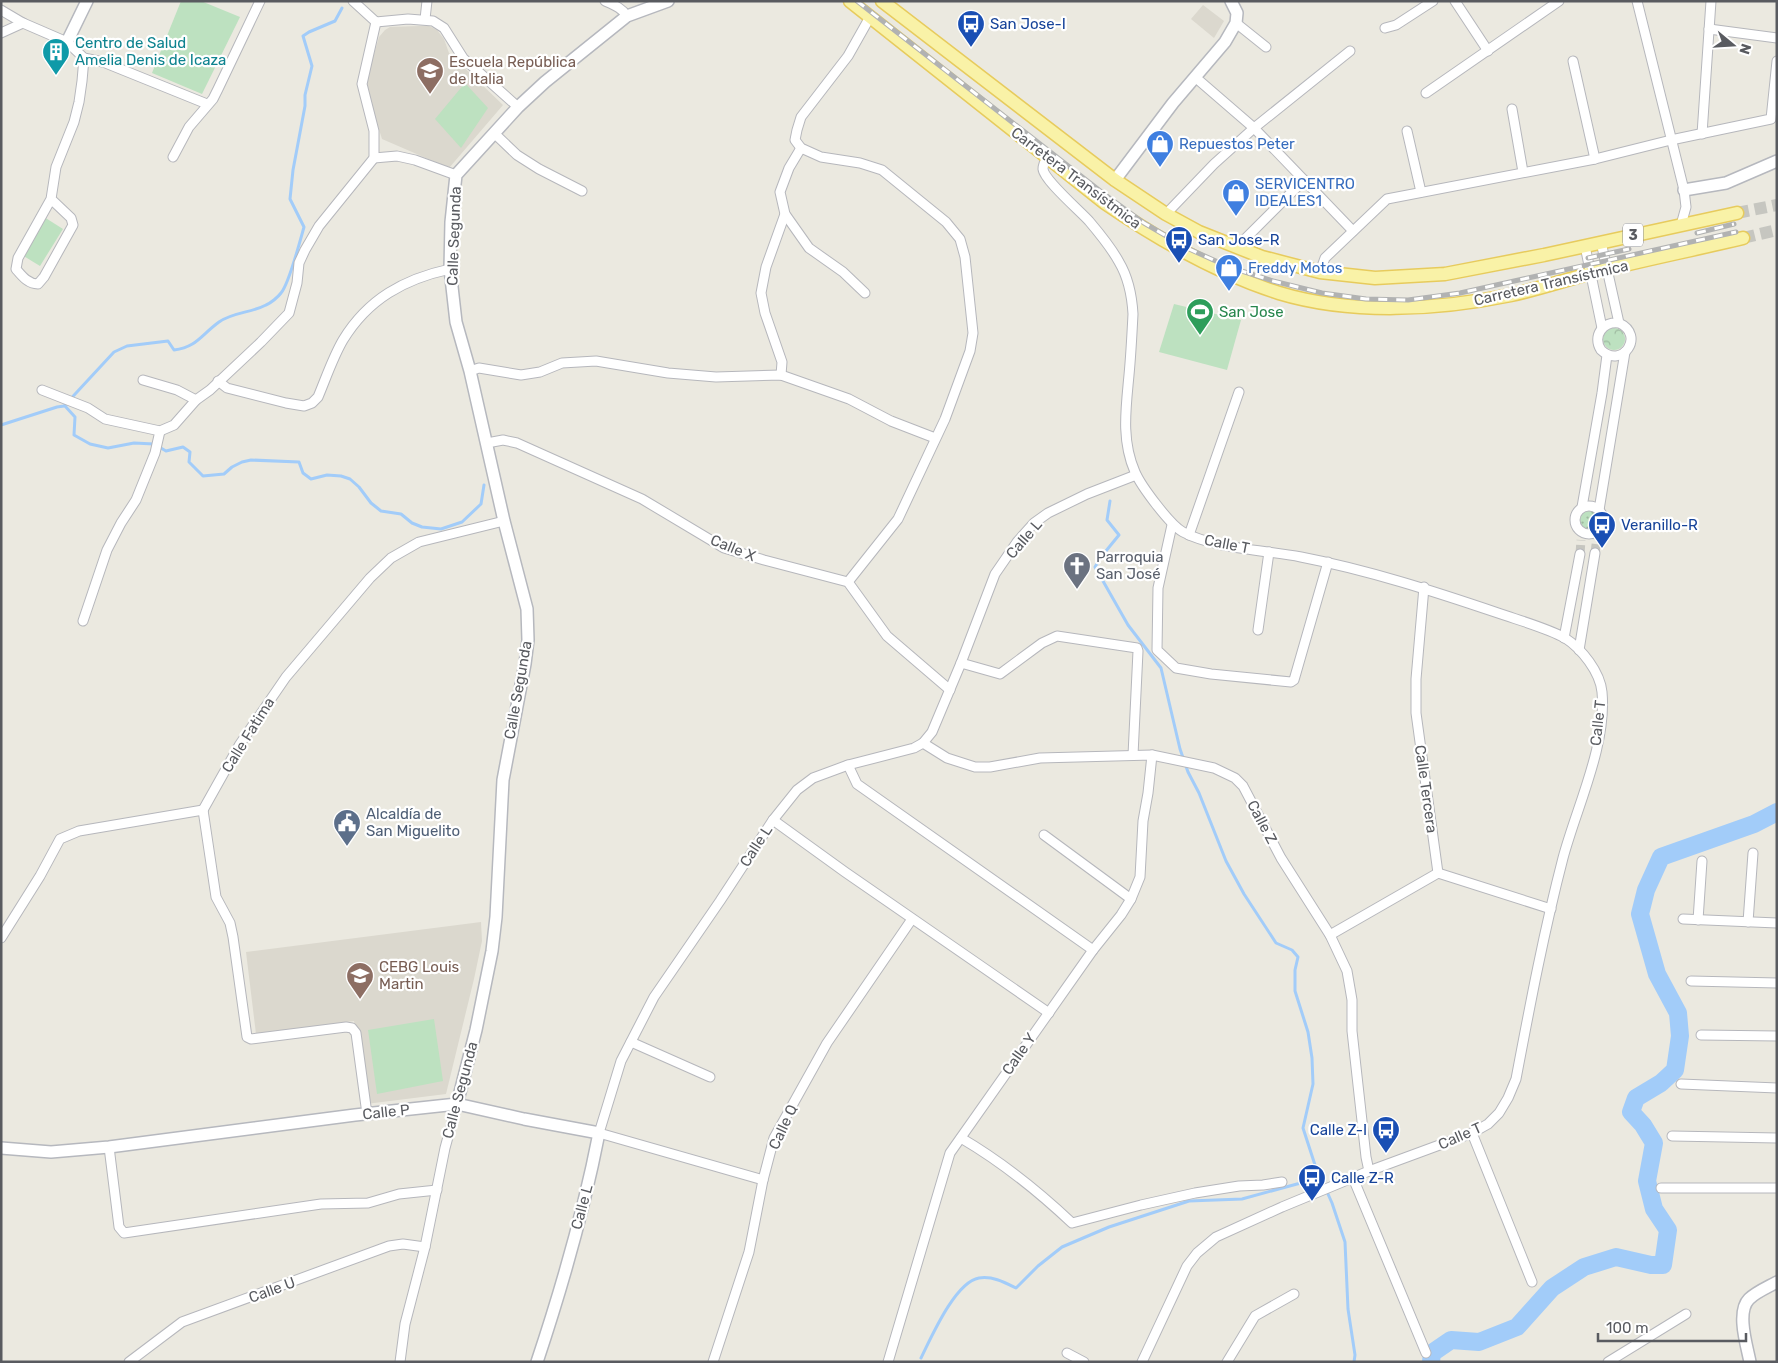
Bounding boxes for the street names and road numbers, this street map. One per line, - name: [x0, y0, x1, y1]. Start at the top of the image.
- street label: Carretera Transístmica: [1007, 123, 1145, 233]
- street label: Calle Segunda: [443, 186, 465, 286]
- road number: 3: [1623, 224, 1643, 246]
- street label: Carretera Transístmica: [1472, 256, 1630, 310]
- street label: Calle L: [1002, 515, 1046, 562]
- street label: Calle X: [708, 531, 759, 565]
- street label: Calle T: [1203, 531, 1252, 557]
- street label: Calle Segunda: [500, 639, 536, 741]
- street label: Calle Fatima: [218, 694, 278, 776]
- street label: Calle T: [1587, 699, 1609, 747]
- street label: Calle Tercera: [1411, 744, 1441, 834]
- street label: Calle Z: [1243, 797, 1281, 847]
- street label: Calle L: [736, 821, 776, 870]
- street label: Calle Y: [998, 1029, 1040, 1078]
- street label: Calle Segunda: [438, 1040, 482, 1140]
- street label: Calle P: [362, 1101, 411, 1123]
- street label: Calle Q: [765, 1102, 801, 1152]
- street label: Calle T: [1435, 1118, 1485, 1154]
- street label: Calle L: [567, 1182, 597, 1232]
- street label: Calle U: [246, 1273, 298, 1307]

